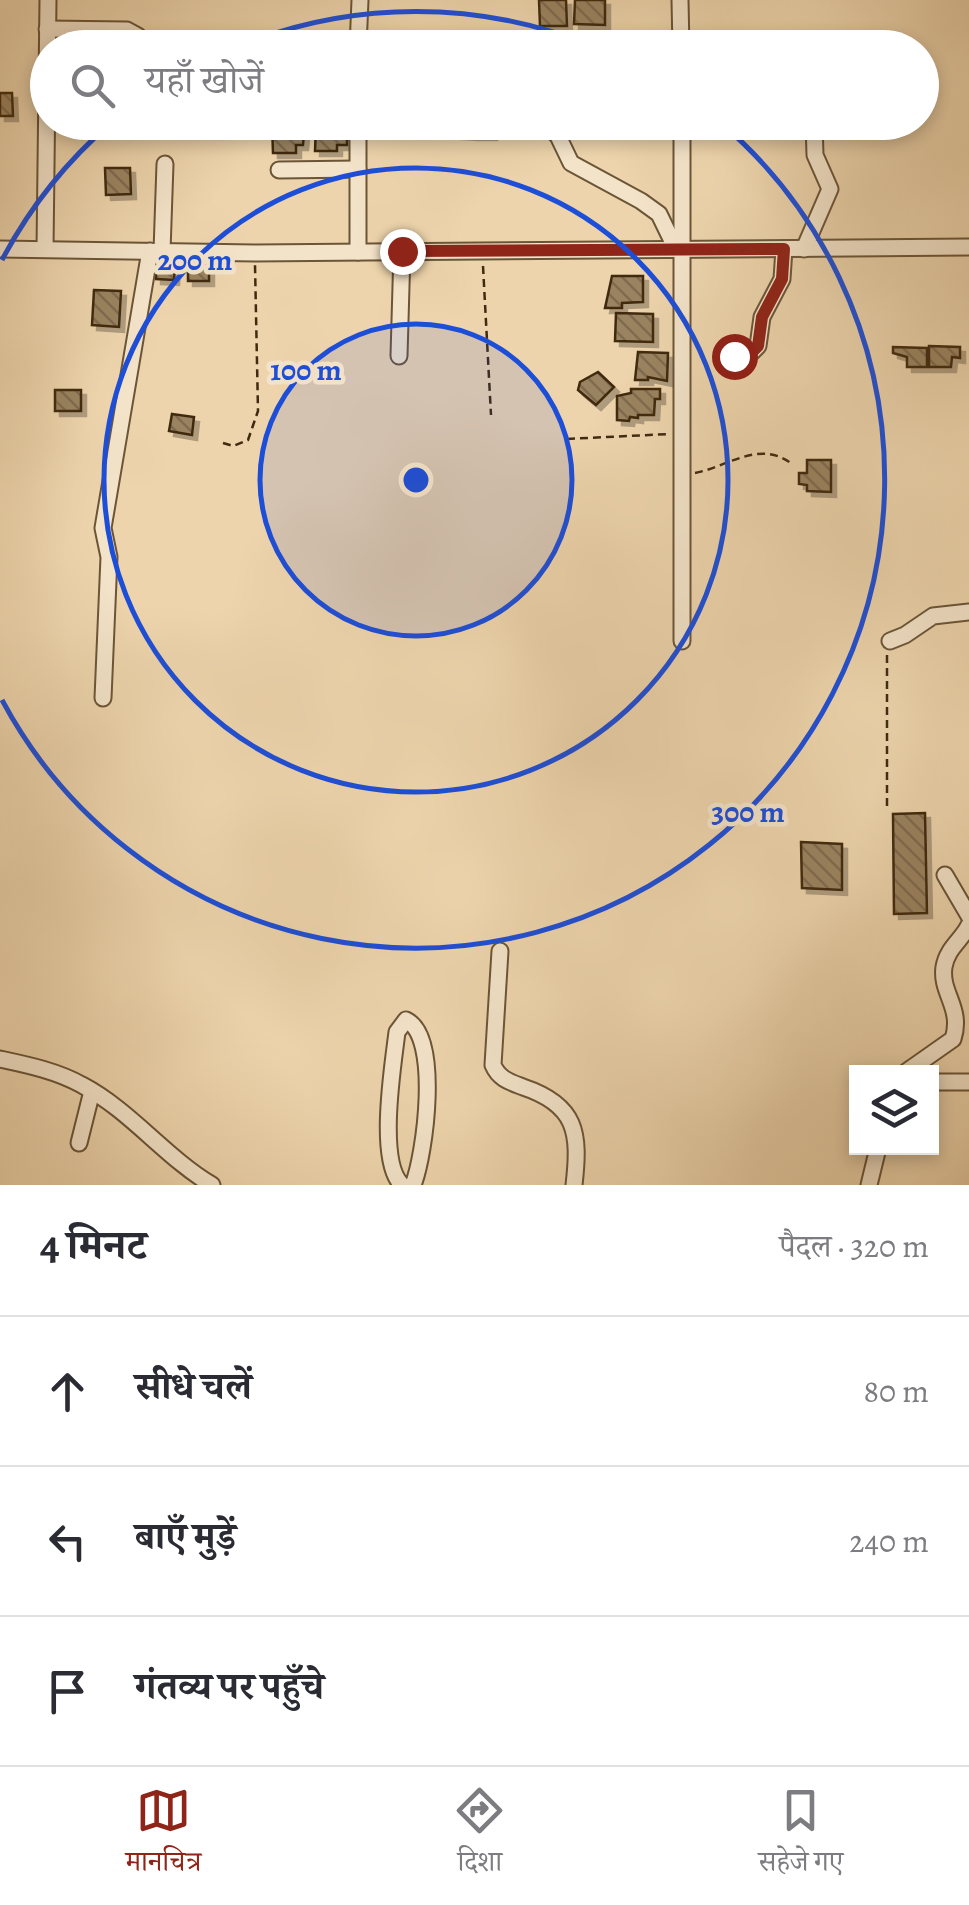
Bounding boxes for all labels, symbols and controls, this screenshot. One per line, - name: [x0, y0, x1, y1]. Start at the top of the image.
- search box: [30, 30, 939, 140]
- text: यहाँ खोजें: [145, 54, 264, 106]
- icon: search: [65, 58, 120, 113]
- route end: [380, 229, 426, 275]
- text: 200 m: [157, 240, 233, 280]
- route start: [712, 334, 758, 380]
- text: 100 m: [270, 350, 342, 390]
- centre of rings: [398, 462, 434, 498]
- text: 300 m: [711, 792, 785, 832]
- map controls: [849, 1065, 939, 1155]
- button: layers: [849, 1065, 939, 1155]
- text: 4 मिनट: [40, 1216, 147, 1273]
- text: पैदल · 320 m: [779, 1224, 929, 1268]
- text: सीधे चलें: [135, 1360, 252, 1412]
- icon: ahead: [40, 1364, 95, 1419]
- text: 80 m: [863, 1369, 929, 1413]
- text: बाएँ मुड़ें: [135, 1510, 236, 1562]
- icon: left: [40, 1514, 95, 1569]
- text: 240 m: [849, 1519, 929, 1563]
- text: गंतव्य पर पहुँचे: [135, 1660, 324, 1712]
- icon: arrive: [40, 1664, 95, 1719]
- tab: मानचित्र: [125, 1783, 201, 1889]
- tab: दिशा: [452, 1783, 507, 1889]
- tab: सहेजे गए: [758, 1783, 843, 1889]

